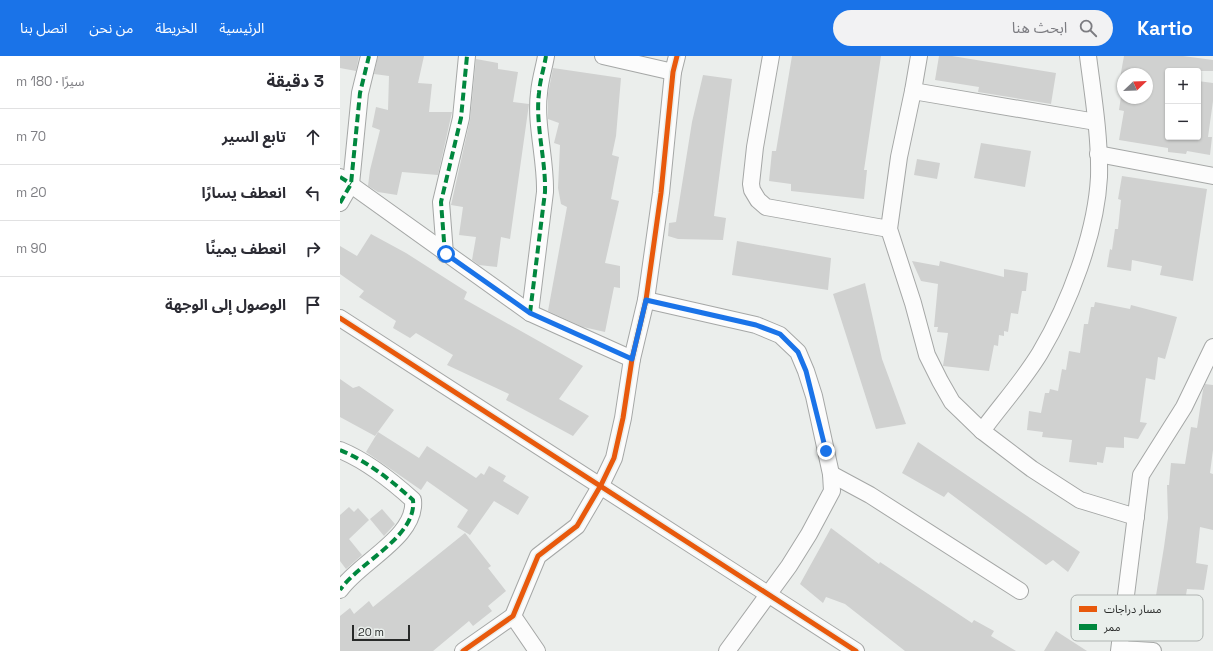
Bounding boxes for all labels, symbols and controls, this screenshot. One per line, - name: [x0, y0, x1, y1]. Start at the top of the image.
- search box: [833, 10, 1113, 46]
- text: Kartio: [1137, 16, 1193, 41]
- icon: search: [1077, 17, 1099, 39]
- text: ابحث هنا: [1012, 18, 1067, 37]
- text: اتصل بنا: [20, 19, 67, 37]
- text: من نحن: [89, 19, 133, 37]
- text: الخريطة: [155, 19, 197, 37]
- text: الرئيسية: [219, 19, 264, 37]
- north arrow: [1117, 68, 1153, 104]
- map controls: [1165, 68, 1201, 140]
- button: +: [1165, 68, 1201, 104]
- text: 3 دقيقة: [267, 70, 324, 92]
- text: سيرًا · 180 m: [16, 73, 84, 90]
- button: −: [1165, 104, 1201, 140]
- icon: ahead: [302, 126, 324, 148]
- text: تابع السير: [222, 127, 286, 146]
- text: 70 m: [16, 128, 46, 145]
- icon: left: [302, 182, 324, 204]
- text: انعطف يسارًا: [202, 183, 286, 202]
- text: 20 m: [16, 184, 47, 201]
- icon: right: [302, 238, 324, 260]
- text: انعطف يمينًا: [205, 239, 286, 258]
- text: 90 m: [16, 240, 47, 257]
- route start: [437, 245, 455, 263]
- icon: arrive: [302, 294, 324, 316]
- text: الوصول إلى الوجهة: [165, 295, 286, 314]
- route end: [817, 442, 835, 460]
- legend: [1071, 595, 1203, 641]
- text: مسار دراجات: [1104, 602, 1162, 616]
- text: ممر: [1103, 620, 1121, 634]
- scale bar: [352, 623, 410, 642]
- text: 20 m: [358, 625, 384, 639]

